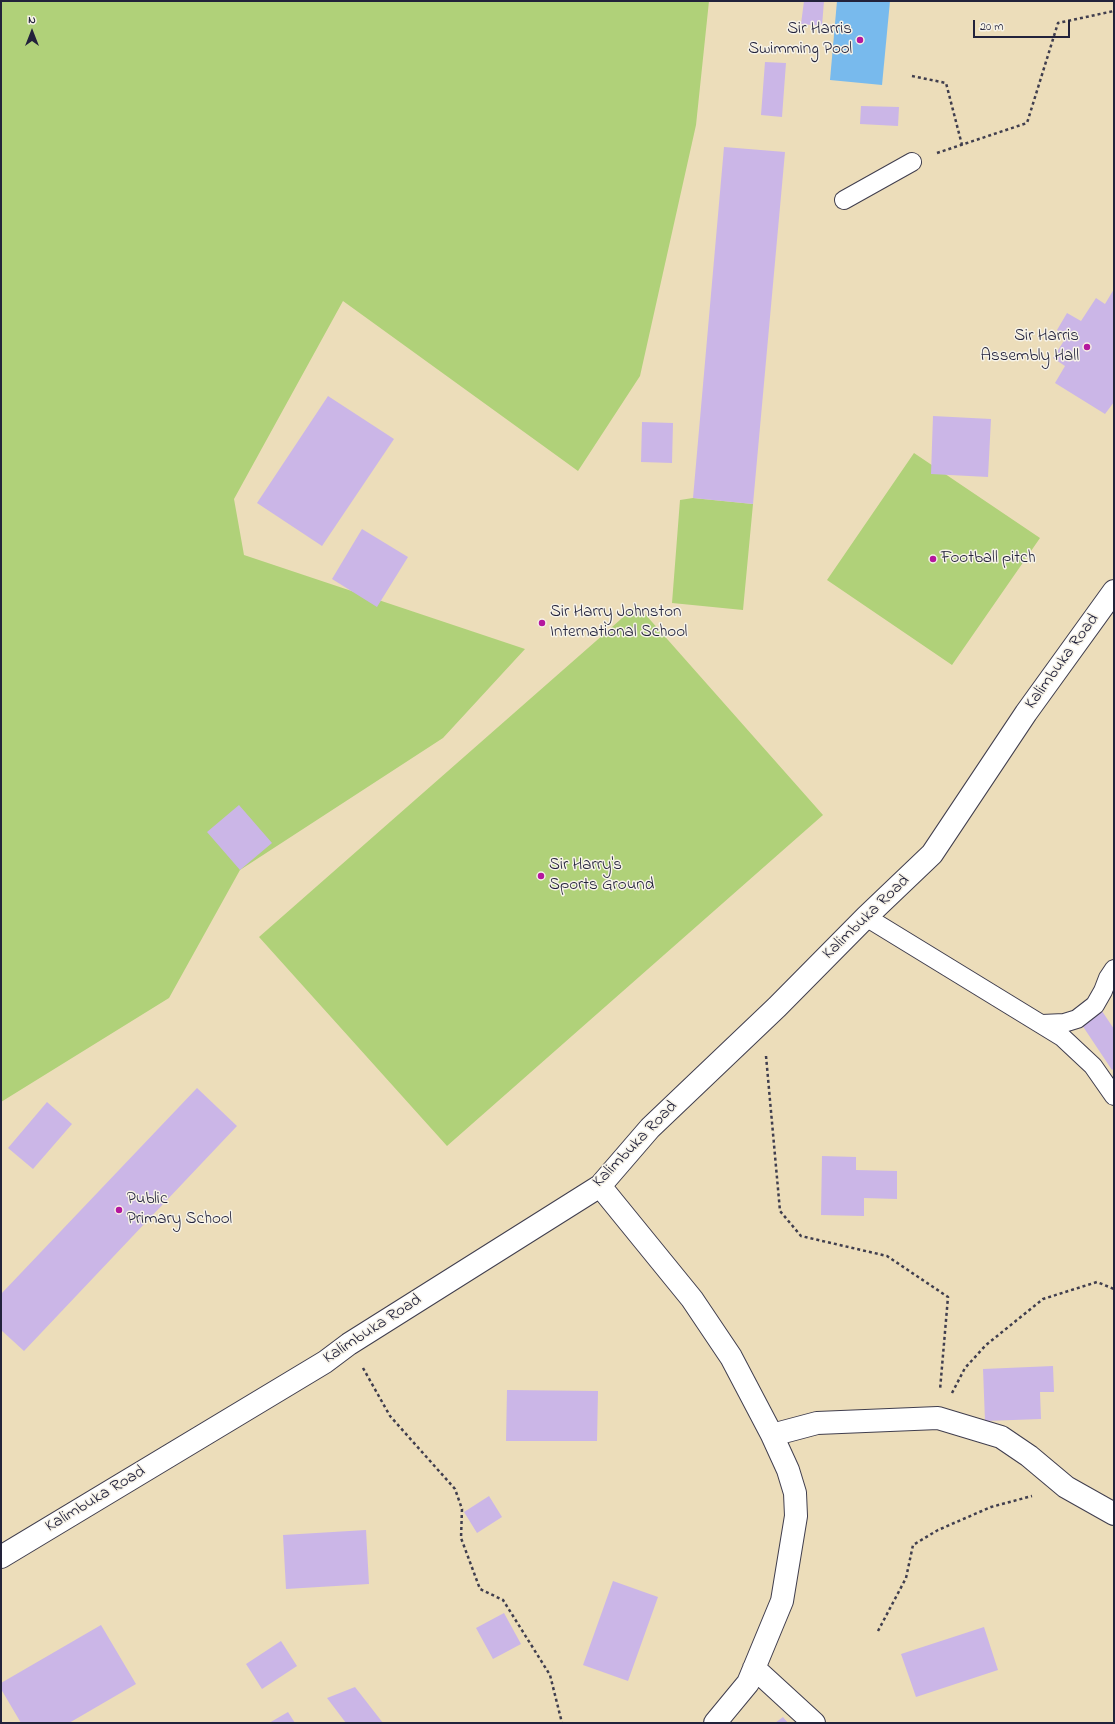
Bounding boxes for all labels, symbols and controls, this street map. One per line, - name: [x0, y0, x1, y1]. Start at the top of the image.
- north arrow: [12, 12, 52, 52]
- text: N: [28, 12, 36, 28]
- scale bar: [975, 12, 1072, 38]
- text: 20 m: [980, 18, 1003, 36]
- place label: Sir Harris Swimming Pool: [748, 20, 852, 60]
- marker: Sir Harris Swimming Pool: [855, 35, 865, 45]
- place label: Sir Harris Assembly Hall: [981, 327, 1079, 367]
- marker: Sir Harris Assembly Hall: [1082, 342, 1092, 352]
- place label: Football pitch: [941, 549, 1036, 569]
- marker: Football pitch: [928, 554, 938, 564]
- place label: Sir Harry Johnston International School: [550, 603, 687, 643]
- street label: Kalimbuka Road: [1022, 610, 1104, 714]
- marker: Sir Harry Johnston International School: [537, 618, 547, 628]
- place label: Sir Harry's Sports Ground: [549, 856, 654, 896]
- marker: Sir Harry's Sports Ground: [536, 871, 546, 881]
- street label: Kalimbuka Road: [819, 871, 915, 965]
- street label: Kalimbuka Road: [589, 1097, 683, 1193]
- place label: Public Primary School: [127, 1190, 232, 1230]
- marker: Public Primary School: [114, 1205, 124, 1215]
- street label: Kalimbuka Road: [320, 1291, 426, 1369]
- street label: Kalimbuka Road: [42, 1462, 150, 1538]

